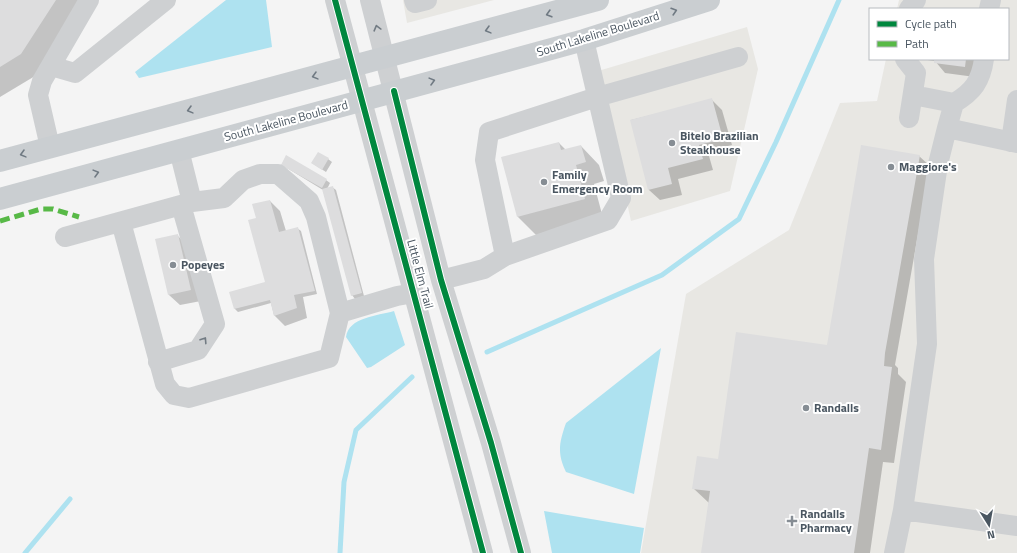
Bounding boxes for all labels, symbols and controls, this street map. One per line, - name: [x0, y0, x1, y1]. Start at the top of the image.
- street label: South Lakeline Boulevard: [534, 6, 662, 61]
- one-way arrow: [670, 7, 677, 15]
- legend: [869, 8, 1009, 60]
- one-way arrow: [545, 9, 552, 18]
- text: Cycle path: [905, 14, 957, 33]
- one-way arrow: [374, 25, 382, 32]
- one-way arrow: [485, 25, 492, 34]
- text: Path: [905, 34, 929, 53]
- one-way arrow: [312, 71, 319, 80]
- one-way arrow: [428, 77, 435, 86]
- street label: South Lakeline Boulevard: [222, 95, 350, 146]
- one-way arrow: [186, 105, 193, 114]
- place label: Bitelo Brazilian Steakhouse: [680, 126, 759, 159]
- marker: Bitelo Brazilian Steakhouse: [667, 138, 677, 148]
- one-way arrow: [20, 150, 27, 158]
- place label: Maggiore's: [899, 157, 957, 176]
- marker: Maggiore's: [886, 162, 896, 172]
- place label: Family Emergency Room: [552, 165, 643, 198]
- one-way arrow: [92, 169, 99, 178]
- marker: Family Emergency Room: [539, 177, 549, 187]
- street label: Little Elm Trail: [402, 237, 439, 311]
- place label: Popeyes: [181, 255, 225, 274]
- marker: Popeyes: [168, 260, 178, 270]
- one-way arrow: [200, 337, 207, 344]
- place label: Randalls: [814, 398, 859, 417]
- marker: Randalls: [801, 403, 811, 413]
- place label: Randalls Pharmacy: [800, 504, 852, 537]
- north arrow: [969, 505, 1009, 545]
- marker: Randalls Pharmacy: [787, 516, 797, 526]
- text: N: [986, 526, 996, 543]

